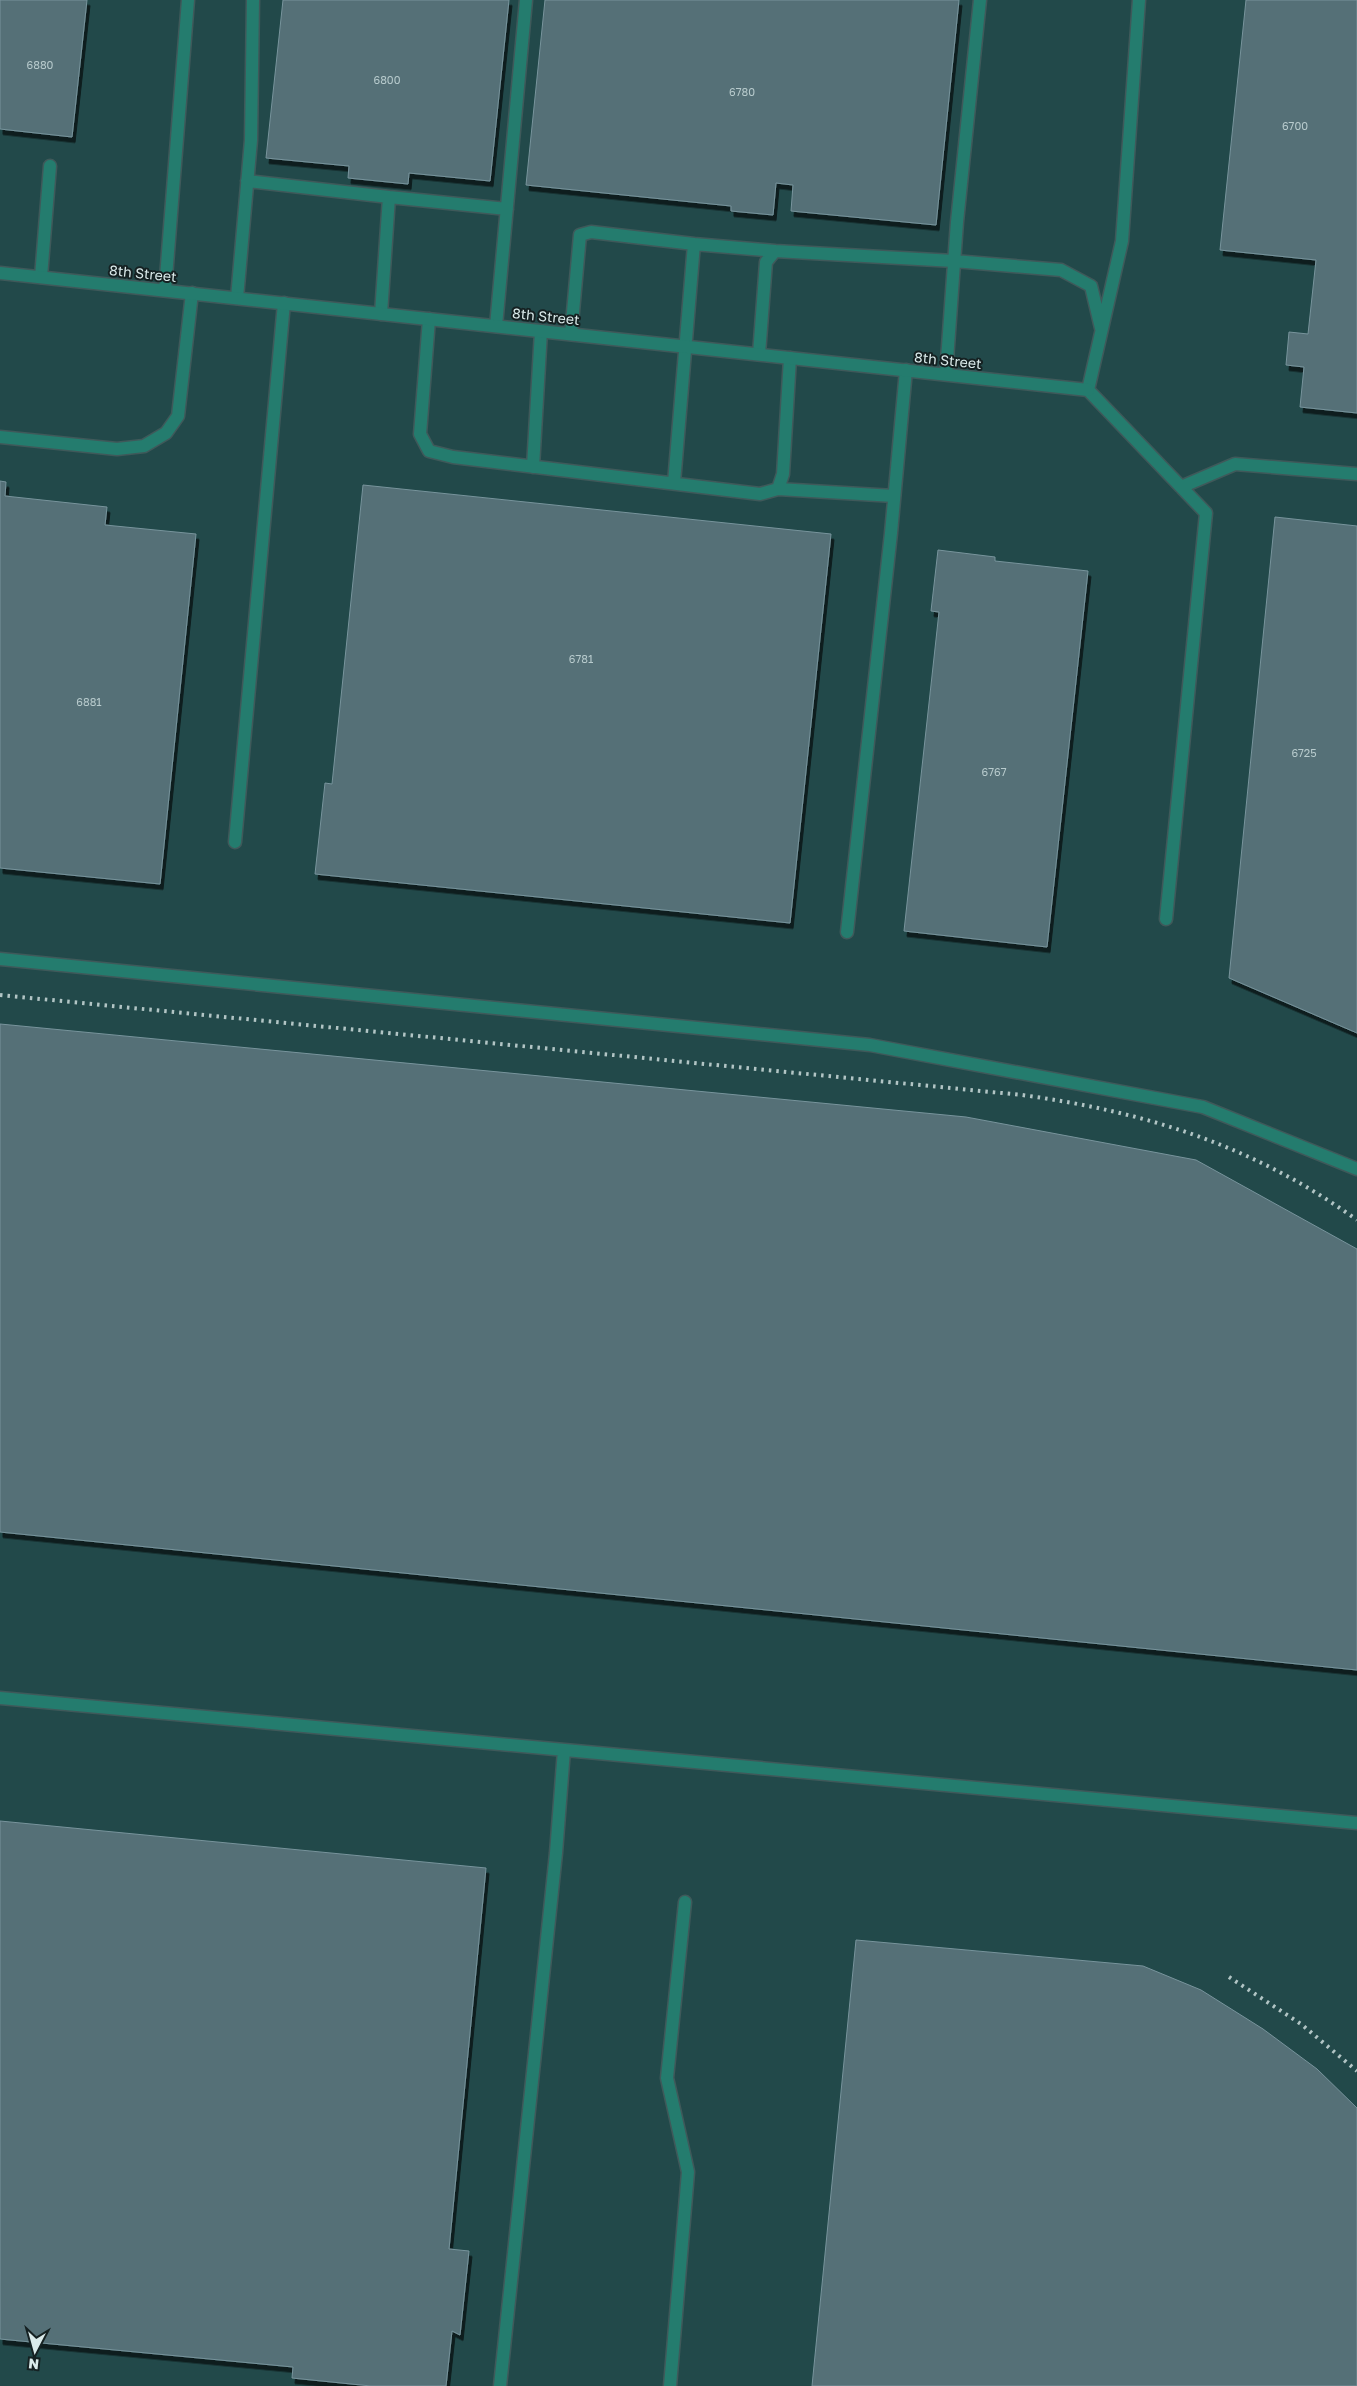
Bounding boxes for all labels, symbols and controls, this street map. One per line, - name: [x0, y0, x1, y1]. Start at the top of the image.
- house number: 6880: [27, 58, 54, 71]
- house number: 6800: [373, 73, 401, 86]
- house number: 6780: [729, 85, 755, 98]
- house number: 6700: [1282, 119, 1308, 132]
- street label: 8th Street: [108, 261, 178, 285]
- street label: 8th Street: [511, 304, 581, 328]
- street label: 8th Street: [913, 348, 983, 372]
- house number: 6781: [569, 652, 593, 665]
- house number: 6881: [76, 695, 102, 708]
- house number: 6725: [1291, 746, 1317, 759]
- house number: 6767: [982, 765, 1007, 778]
- north arrow: [10, 2326, 60, 2376]
- text: N: [27, 2355, 40, 2373]

